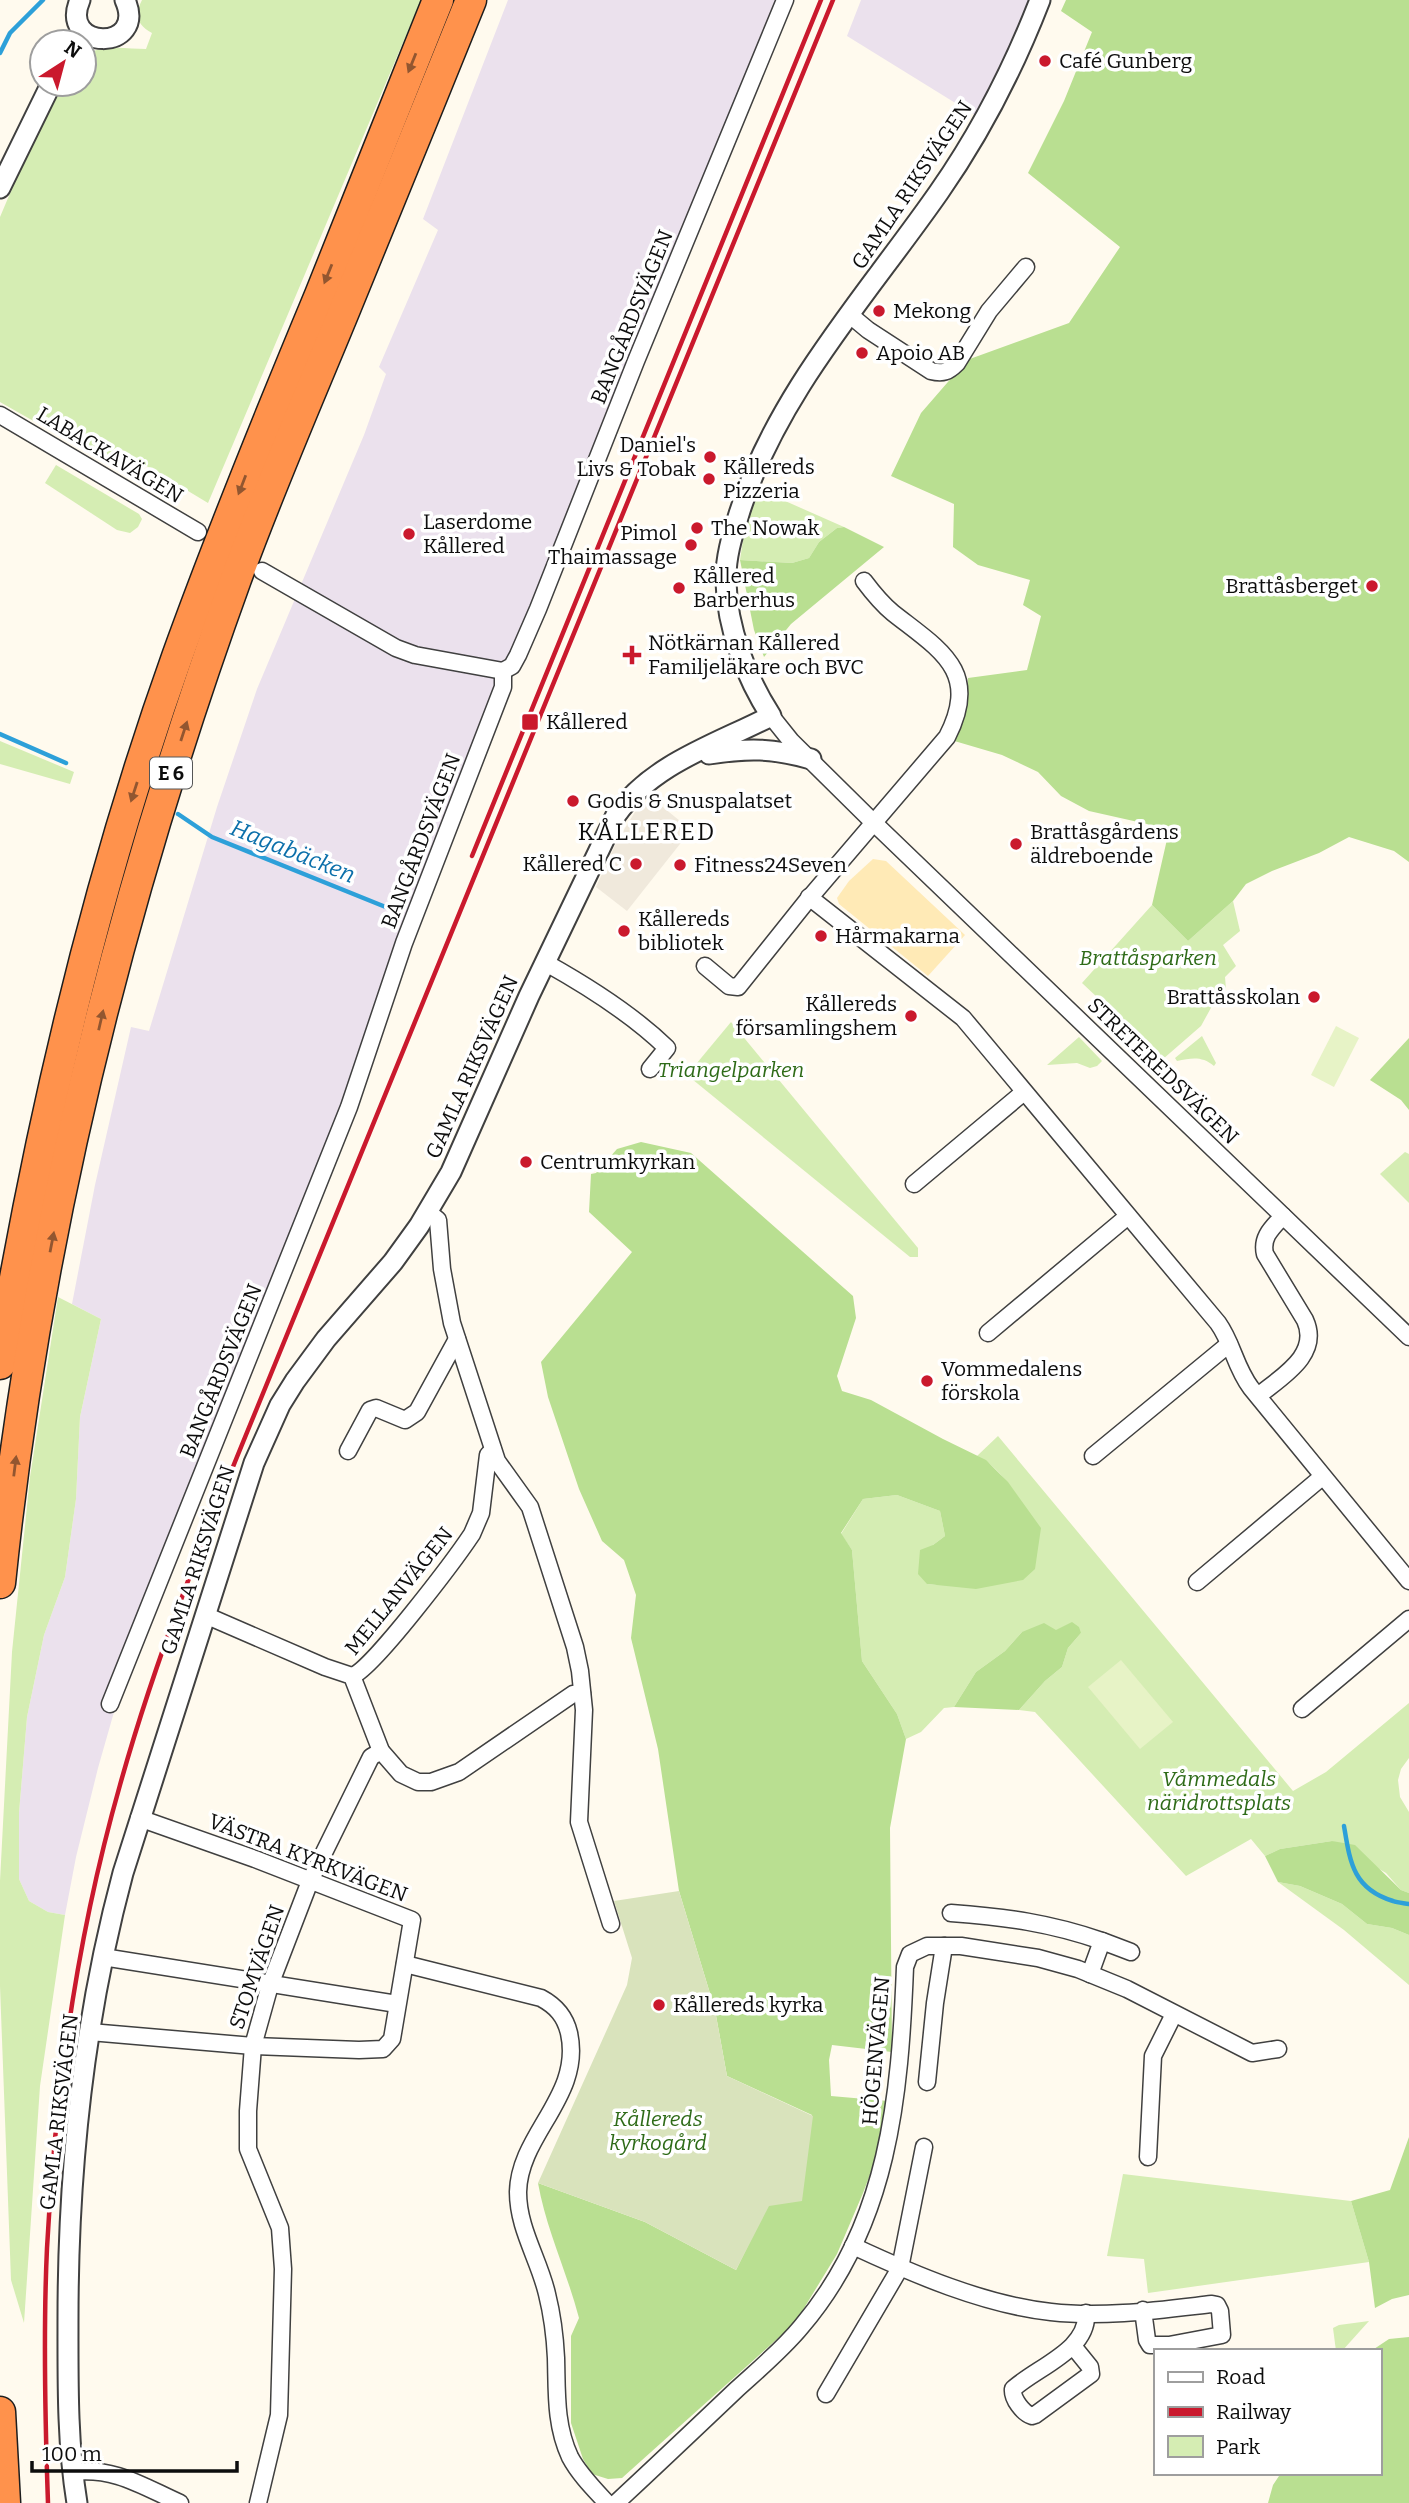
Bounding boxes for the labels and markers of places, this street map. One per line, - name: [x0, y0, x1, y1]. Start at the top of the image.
- place label: Café Gunberg: [1059, 48, 1192, 74]
- marker: Café Gunberg: [1037, 53, 1053, 69]
- place label: Mekong: [893, 298, 971, 324]
- marker: Mekong: [871, 303, 887, 319]
- place label: Apoio AB: [876, 340, 965, 366]
- marker: Apoio AB: [854, 345, 870, 361]
- place label: Daniel's Livs & Tobak: [576, 432, 696, 482]
- marker: Daniel's Livs & Tobak: [702, 449, 718, 465]
- place label: Kållereds Pizzeria: [723, 454, 815, 504]
- marker: Kållereds Pizzeria: [701, 471, 717, 487]
- place label: Laserdome Kållered: [423, 509, 532, 559]
- place label: The Nowak: [711, 515, 820, 541]
- place label: Pimol Thaimassage: [548, 520, 677, 570]
- marker: The Nowak: [689, 520, 705, 536]
- marker: Laserdome Kållered: [401, 526, 417, 542]
- marker: Pimol Thaimassage: [683, 537, 699, 553]
- place label: Kållered Barberhus: [693, 563, 795, 613]
- place label: Brattåsberget: [1225, 573, 1358, 599]
- marker: Brattåsberget: [1364, 578, 1380, 594]
- marker: Kållered Barberhus: [671, 580, 687, 596]
- place label: Nötkärnan Kållered Familjeläkare och BVC: [648, 630, 864, 680]
- marker: Nötkärnan Kållered Familjeläkare och BVC: [622, 645, 642, 665]
- place label: Kållered: [546, 709, 628, 735]
- marker: Kållered: [520, 712, 540, 732]
- place label: Godis & Snuspalatset: [587, 788, 793, 814]
- marker: Godis & Snuspalatset: [565, 793, 581, 809]
- place label: Brattåsgårdens äldreboende: [1030, 819, 1179, 869]
- marker: Brattåsgårdens äldreboende: [1008, 836, 1024, 852]
- place label: Kållered C: [522, 851, 622, 877]
- place label: Fitness24Seven: [694, 852, 847, 878]
- marker: Kållered C: [628, 856, 644, 872]
- marker: Fitness24Seven: [672, 857, 688, 873]
- place label: Kållereds bibliotek: [638, 906, 730, 956]
- marker: Kållereds bibliotek: [616, 923, 632, 939]
- place label: Hårmakarna: [835, 923, 960, 949]
- marker: Hårmakarna: [813, 928, 829, 944]
- place label: Brattåsskolan: [1166, 984, 1300, 1010]
- marker: Brattåsskolan: [1306, 989, 1322, 1005]
- place label: Kållereds församlingshem: [736, 991, 897, 1041]
- marker: Kållereds församlingshem: [903, 1008, 919, 1024]
- place label: Centrumkyrkan: [540, 1149, 695, 1175]
- marker: Centrumkyrkan: [518, 1154, 534, 1170]
- place label: Vommedalens förskola: [941, 1356, 1082, 1406]
- marker: Vommedalens förskola: [919, 1373, 935, 1389]
- place label: Kållereds kyrka: [673, 1992, 824, 2018]
- marker: Kållereds kyrka: [651, 1997, 667, 2013]

